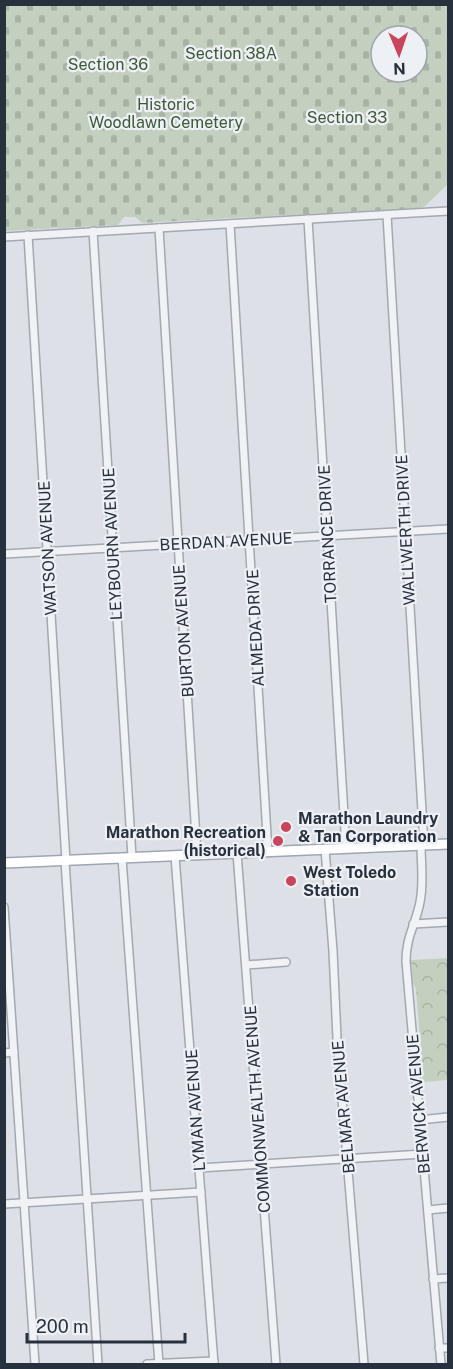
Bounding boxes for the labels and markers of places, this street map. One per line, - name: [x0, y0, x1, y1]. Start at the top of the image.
- place label: Marathon Laundry & Tan Corporation: [298, 809, 438, 846]
- marker: Marathon Laundry & Tan Corporation: [279, 820, 293, 834]
- place label: Marathon Recreation (historical): [106, 823, 266, 860]
- marker: Marathon Recreation (historical): [271, 834, 285, 848]
- place label: West Toledo Station: [303, 863, 396, 900]
- marker: West Toledo Station: [284, 874, 298, 888]

